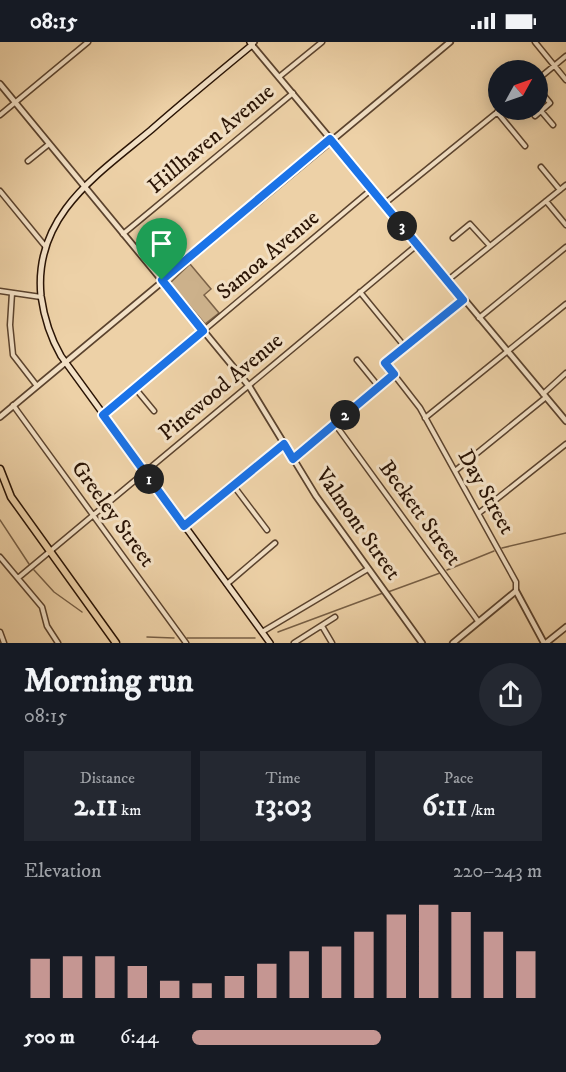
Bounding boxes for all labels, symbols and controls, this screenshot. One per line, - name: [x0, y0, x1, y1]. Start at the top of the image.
- text: 08:15: [30, 8, 77, 35]
- north arrow: [488, 60, 548, 120]
- map controls: [488, 60, 548, 120]
- street label: Hillhaven Avenue: [142, 78, 280, 200]
- street label: Samoa Avenue: [211, 204, 325, 306]
- pin: 3: [387, 211, 417, 241]
- text: 3: [399, 216, 405, 236]
- pin: [136, 218, 187, 280]
- icon: arrive: [145, 227, 178, 260]
- street label: Pinewood Avenue: [154, 327, 288, 447]
- pin: 2: [330, 400, 360, 430]
- text: 2: [341, 405, 349, 425]
- street label: Day Street: [452, 445, 520, 539]
- street label: Beckett Street: [373, 455, 467, 571]
- street label: Greeley Street: [65, 456, 161, 572]
- street label: Valmont Street: [309, 462, 407, 585]
- pin: 1: [134, 464, 164, 494]
- text: 1: [146, 469, 152, 489]
- text: Morning run: [24, 661, 193, 702]
- button: share: [479, 663, 542, 726]
- text: 08:15: [24, 704, 67, 729]
- text: Distance: [80, 768, 135, 788]
- text: Time: [266, 768, 300, 788]
- text: Pace: [444, 768, 473, 788]
- text: 2.11: [73, 788, 118, 825]
- text: 13:03: [254, 788, 312, 825]
- text: 6:11: [422, 788, 468, 825]
- text: km: [118, 800, 141, 820]
- text: /km: [468, 800, 495, 820]
- text: Elevation: [24, 859, 101, 884]
- text: 220–243 m: [453, 859, 542, 884]
- text: 500 m: [24, 1025, 75, 1050]
- text: 6:44: [120, 1025, 159, 1050]

